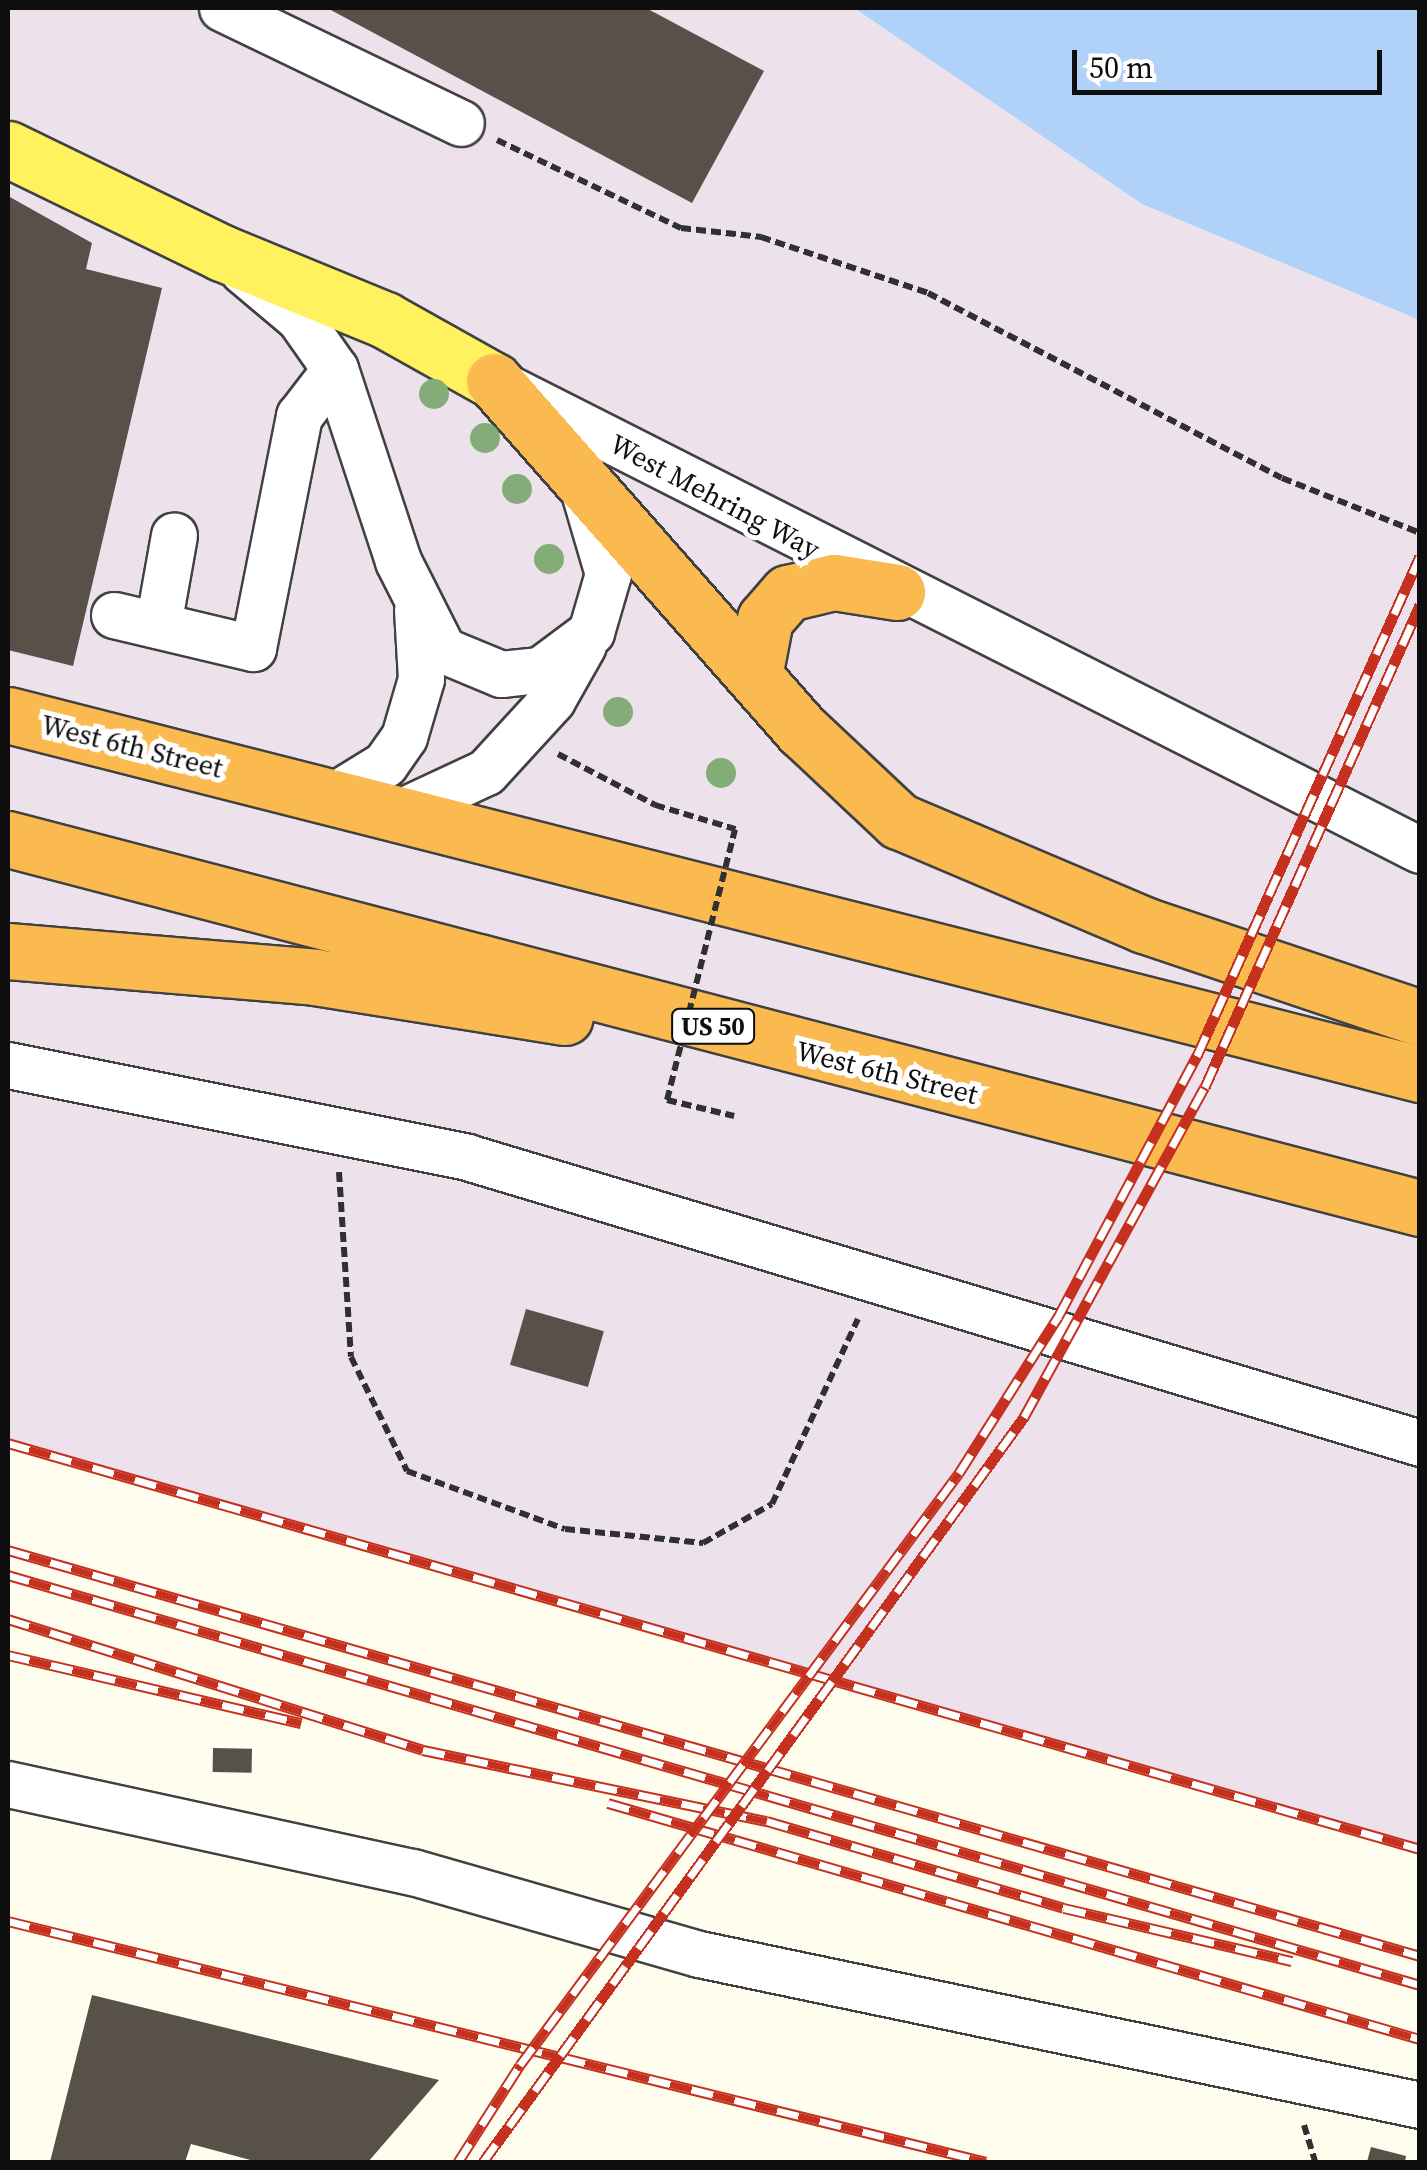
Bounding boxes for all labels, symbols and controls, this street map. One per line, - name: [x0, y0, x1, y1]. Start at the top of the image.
- scale bar: [1077, 30, 1387, 92]
- text: 50 m: [1089, 47, 1153, 88]
- street label: West Mehring Way: [604, 426, 826, 566]
- street label: West 6th Street: [38, 707, 226, 785]
- road number: US 50: [670, 1006, 756, 1046]
- street label: West 6th Street: [793, 1033, 981, 1111]

